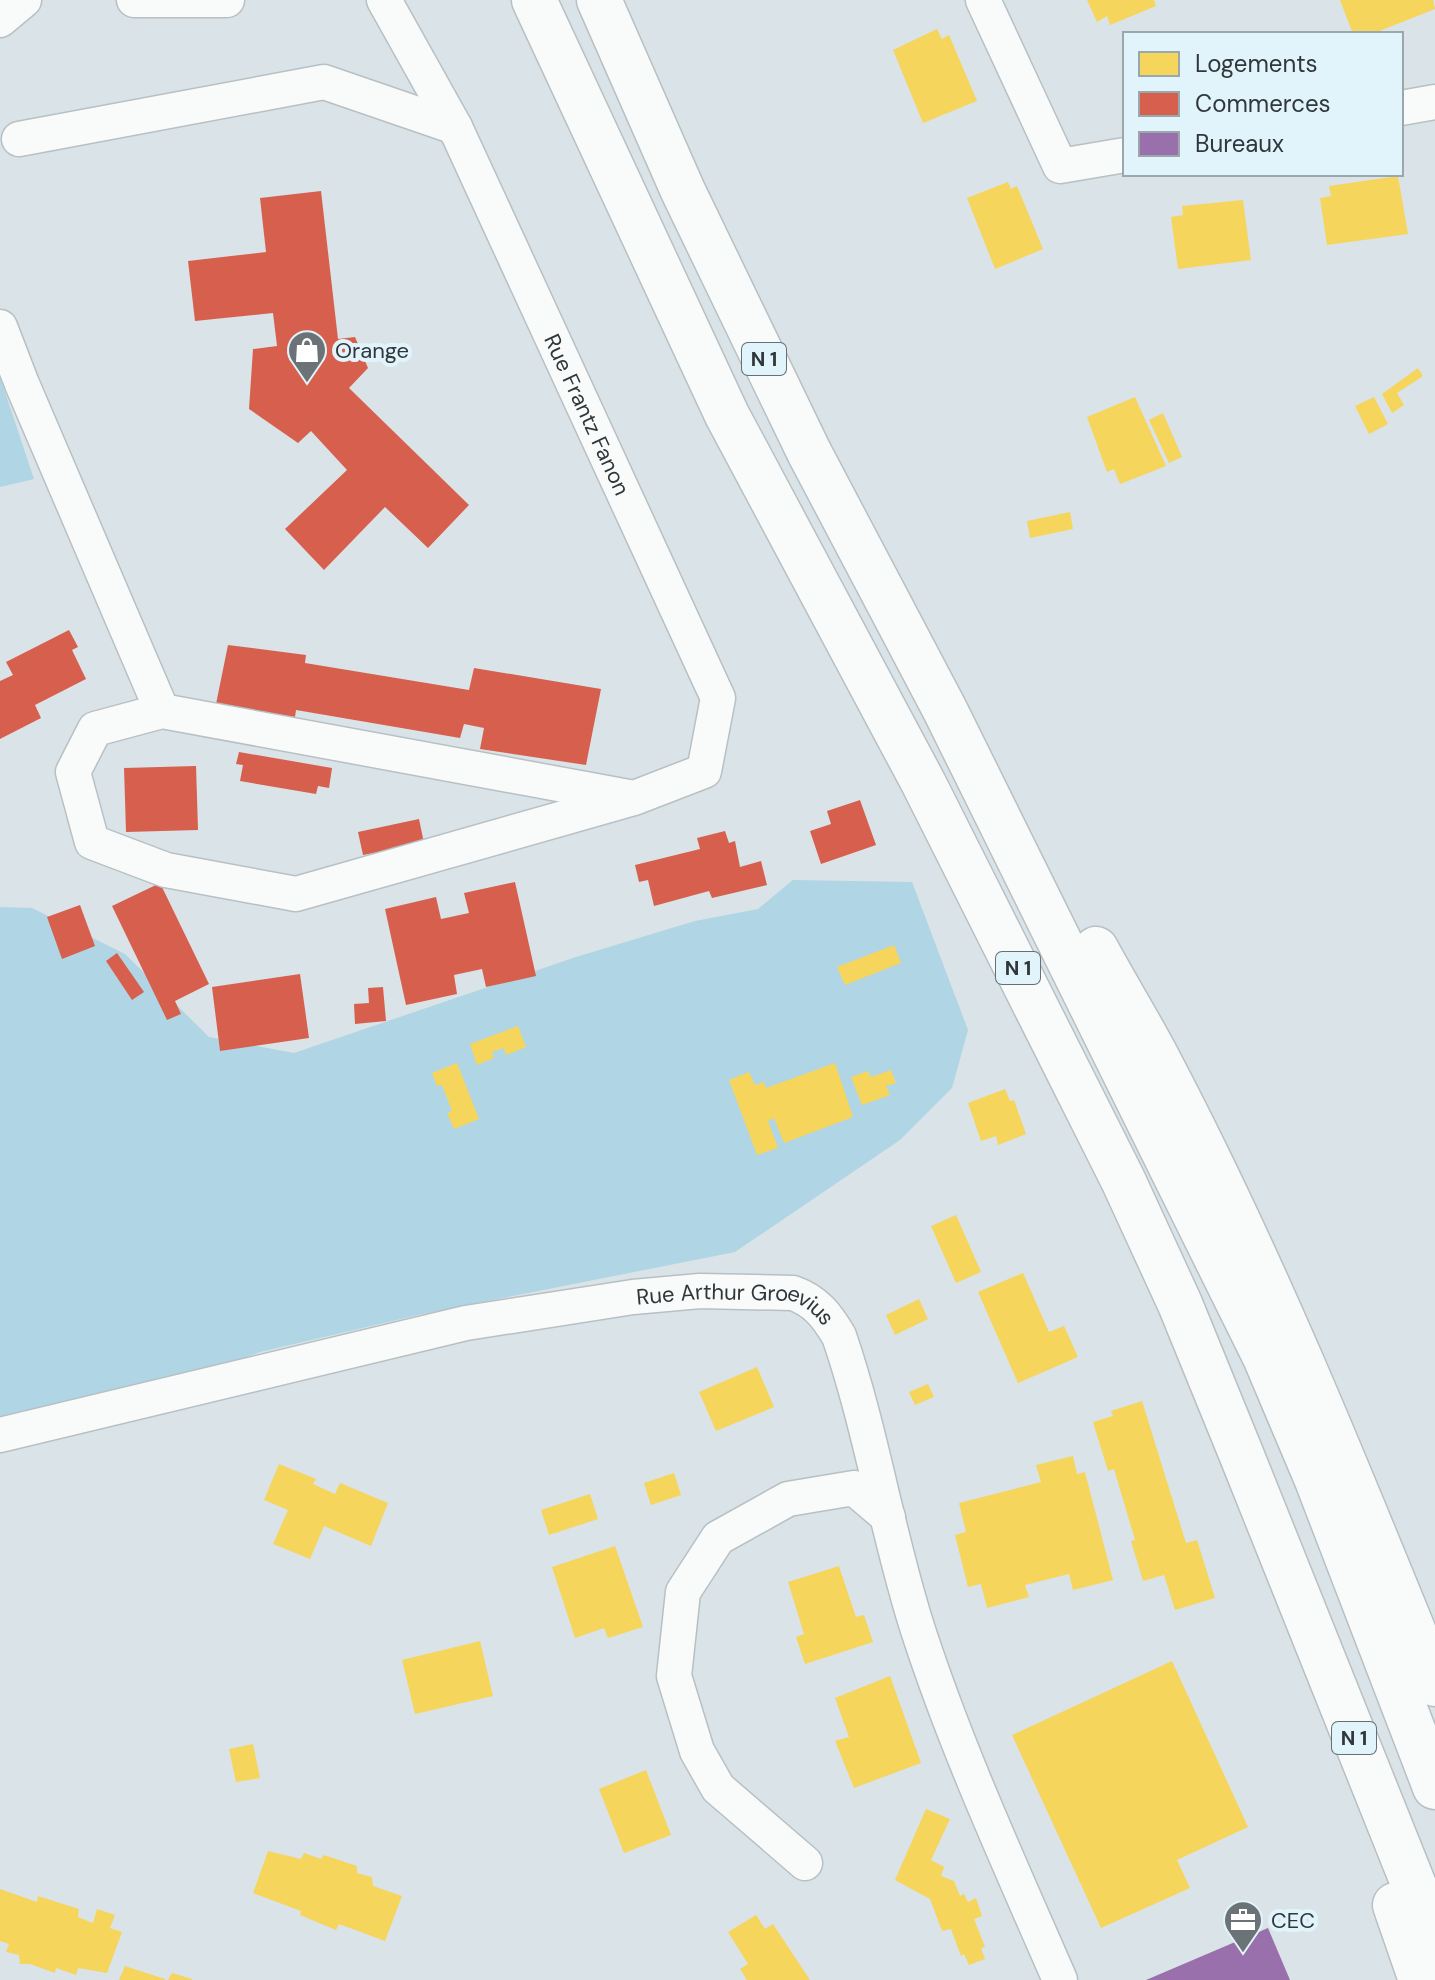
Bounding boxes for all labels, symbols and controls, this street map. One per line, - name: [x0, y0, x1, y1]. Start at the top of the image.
- legend: [1123, 32, 1403, 176]
- text: Logements: [1195, 48, 1318, 79]
- text: Commerces: [1195, 88, 1331, 119]
- text: Bureaux: [1195, 128, 1284, 159]
- shop icon: Orange: [286, 329, 328, 384]
- street label: Rue Frantz Fanon: [538, 329, 637, 500]
- place label: Orange: [335, 336, 409, 365]
- road number: N 1: [742, 343, 786, 375]
- road number: N 1: [996, 952, 1040, 984]
- street label: Rue Arthur Groevius: [635, 1276, 841, 1331]
- road number: N 1: [1332, 1722, 1376, 1754]
- office icon: CEC: [1222, 1899, 1264, 1954]
- place label: CEC: [1271, 1906, 1315, 1935]

